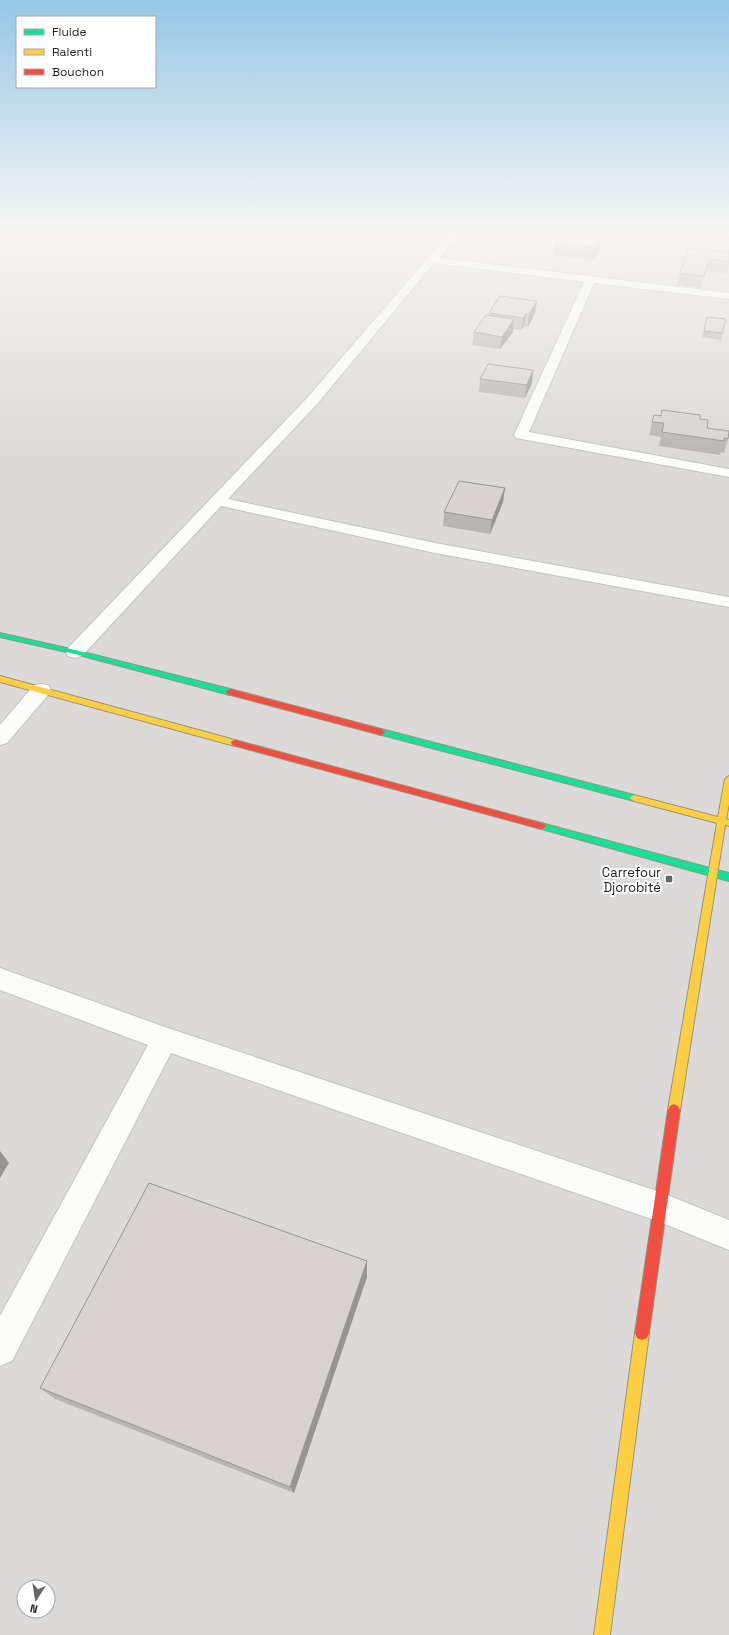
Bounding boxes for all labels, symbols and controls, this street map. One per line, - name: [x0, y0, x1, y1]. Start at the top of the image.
- legend: [16, 16, 156, 88]
- text: Fluide: [52, 24, 87, 40]
- text: Ralenti: [52, 44, 92, 60]
- text: Bouchon: [52, 64, 104, 80]
- place label: Carrefour Djorobité: [602, 864, 661, 896]
- marker: Carrefour Djorobité: [664, 874, 674, 884]
- north arrow: [16, 1579, 56, 1619]
- text: N: [29, 1601, 39, 1616]

